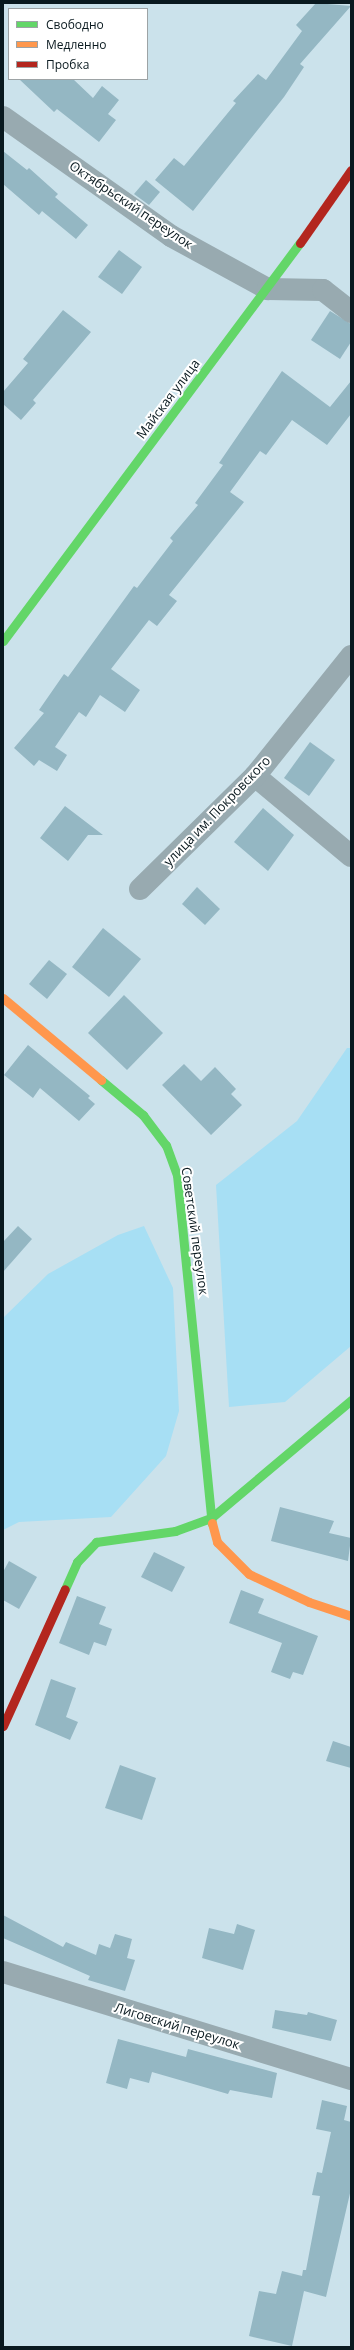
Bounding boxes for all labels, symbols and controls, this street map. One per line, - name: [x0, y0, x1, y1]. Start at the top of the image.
- legend: [8, 8, 148, 80]
- text: Свободно: [46, 16, 104, 33]
- text: Медленно: [46, 36, 106, 53]
- text: Пробка: [46, 56, 89, 73]
- street label: Октябрьский переулок: [66, 158, 196, 252]
- street label: Майская улица: [133, 356, 203, 442]
- street label: улица им. Покровского: [160, 753, 274, 869]
- street label: Советский переулок: [178, 1166, 212, 1296]
- street label: Лиговский переулок: [112, 2000, 242, 2052]

